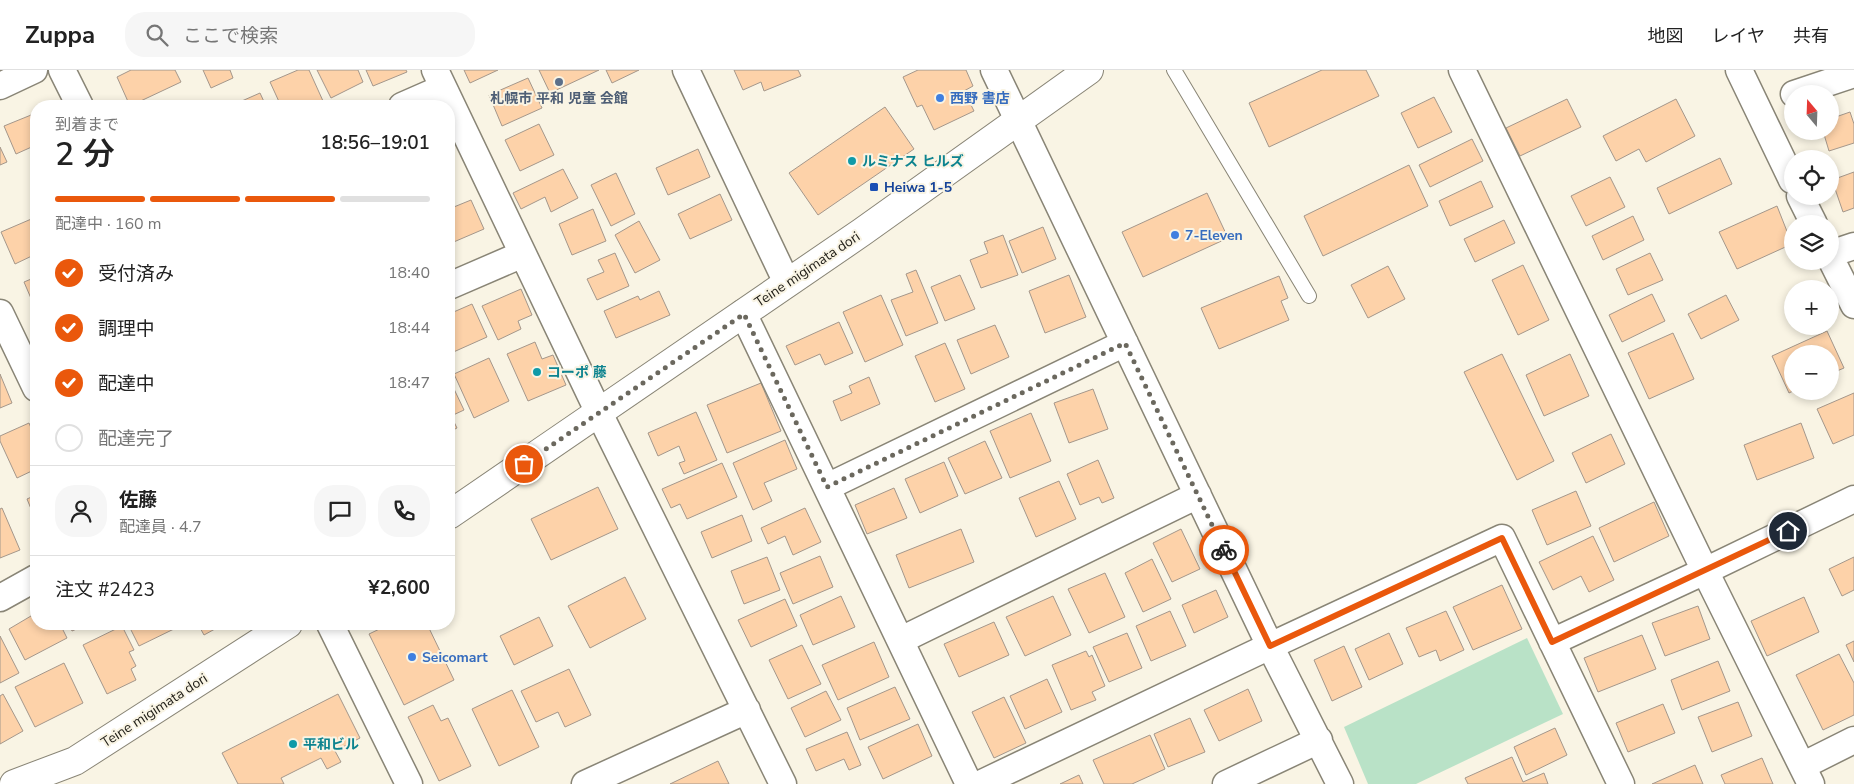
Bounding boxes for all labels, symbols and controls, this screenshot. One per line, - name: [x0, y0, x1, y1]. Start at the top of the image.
- search box: [125, 12, 475, 57]
- text: Zuppa: [25, 19, 95, 51]
- icon: search: [143, 21, 171, 49]
- text: ここで検索: [183, 23, 278, 49]
- text: 地図: [1648, 24, 1684, 48]
- text: レイヤ: [1712, 24, 1765, 48]
- text: 共有: [1793, 24, 1829, 48]
- marker: 札幌市 平和 児童 会館: [553, 76, 565, 88]
- north arrow: [1784, 85, 1839, 140]
- map controls: [1784, 85, 1839, 400]
- place label: 札幌市 平和 児童 会館: [490, 89, 628, 108]
- place label: 西野 書店: [950, 89, 1010, 108]
- marker: 西野 書店: [934, 92, 946, 104]
- text: 到着まで: [55, 114, 119, 136]
- text: 18:56–19:01: [320, 130, 430, 156]
- text: 2 分: [55, 133, 115, 176]
- button: locate: [1784, 150, 1839, 205]
- place label: ルミナス ヒルズ: [862, 152, 964, 171]
- marker: ルミナス ヒルズ: [846, 155, 858, 167]
- place label: Heiwa 1-5: [884, 178, 952, 197]
- marker: Heiwa 1-5: [868, 181, 880, 193]
- text: 配達中 · 160 m: [55, 213, 161, 235]
- button: layers: [1784, 215, 1839, 270]
- place label: 7-Eleven: [1185, 226, 1243, 245]
- street label: Teine migimata dori: [751, 227, 864, 312]
- marker: 7-Eleven: [1169, 229, 1181, 241]
- icon: check: [55, 259, 83, 287]
- text: 受付済み: [98, 261, 174, 287]
- text: 18:40: [388, 262, 430, 284]
- button: +: [1784, 280, 1839, 335]
- icon: check: [55, 314, 83, 342]
- text: 調理中: [98, 316, 155, 342]
- text: 18:44: [388, 317, 430, 339]
- button: −: [1784, 345, 1839, 400]
- place label: コーポ 藤: [547, 363, 607, 382]
- marker: コーポ 藤: [531, 366, 543, 378]
- icon: check: [55, 369, 83, 397]
- text: 配達中: [98, 371, 155, 397]
- text: 18:47: [388, 372, 430, 394]
- text: 配達完了: [98, 426, 174, 452]
- pin: [503, 443, 545, 485]
- icon: bag: [510, 450, 538, 478]
- button: person: [55, 485, 107, 537]
- button: chat: [314, 485, 366, 537]
- button: phone: [378, 485, 430, 537]
- text: 佐藤: [119, 487, 157, 513]
- pin: [1767, 510, 1809, 552]
- text: 配達員 · 4.7: [119, 516, 202, 538]
- icon: home: [1774, 517, 1802, 545]
- courier: [1199, 525, 1249, 575]
- icon: bike: [1210, 536, 1238, 564]
- text: ¥2,600: [368, 575, 430, 601]
- text: 注文 #2423: [55, 577, 155, 603]
- place label: Seicomart: [422, 648, 488, 667]
- marker: Seicomart: [406, 651, 418, 663]
- street label: Teine migimata dori: [97, 669, 211, 752]
- place label: 平和ビル: [303, 735, 359, 754]
- marker: 平和ビル: [287, 738, 299, 750]

